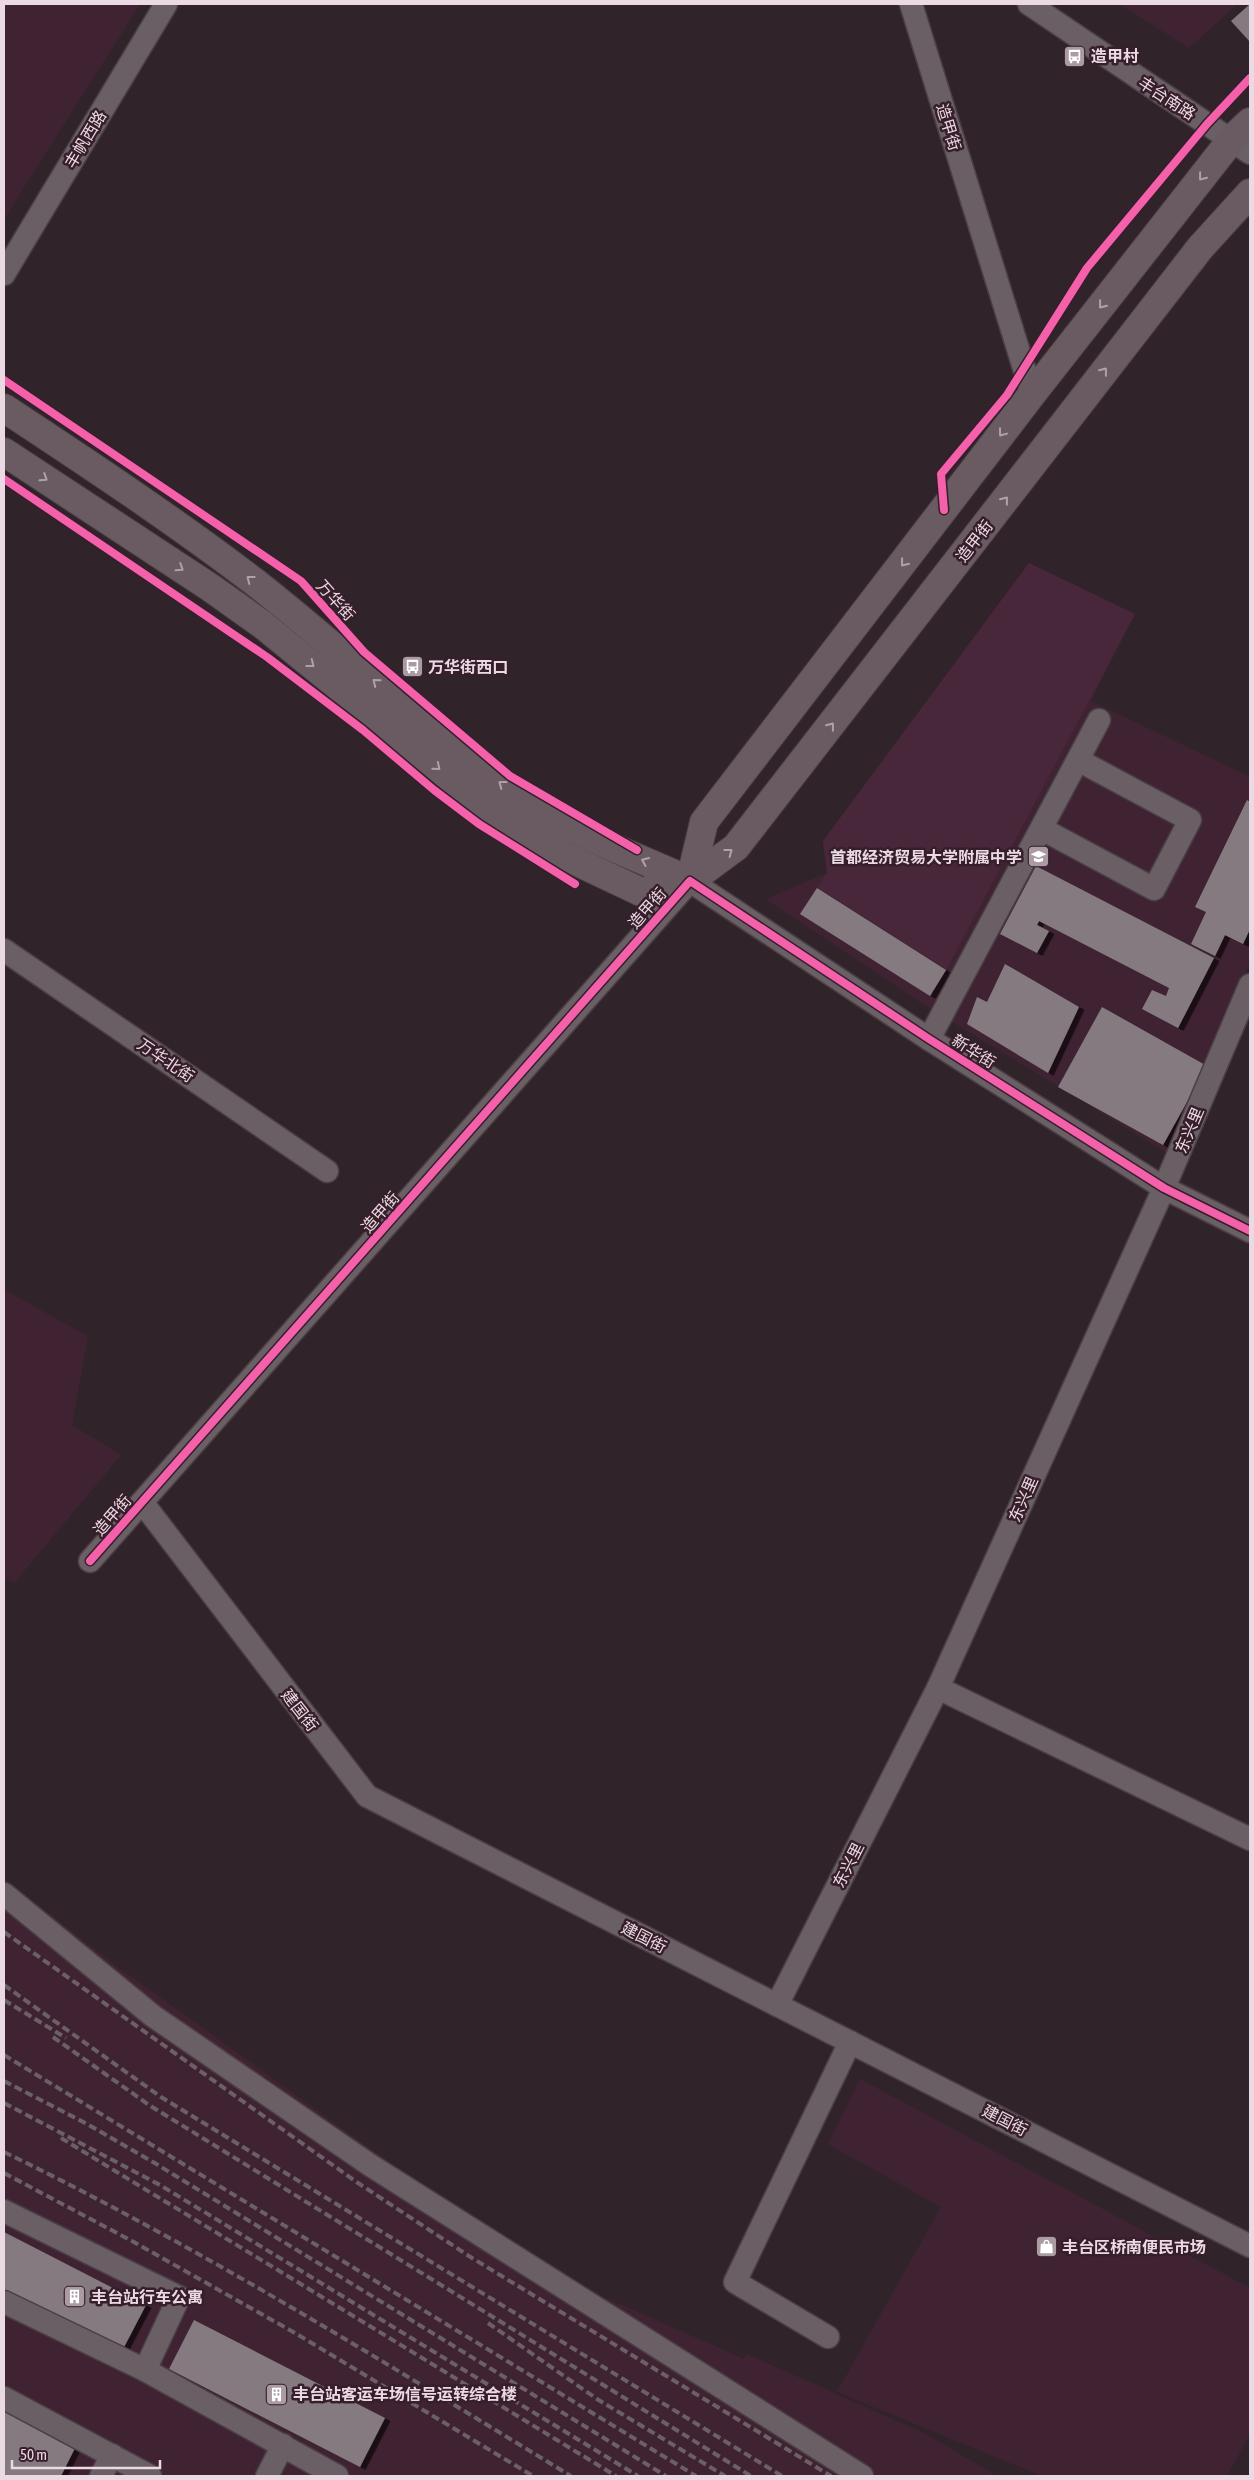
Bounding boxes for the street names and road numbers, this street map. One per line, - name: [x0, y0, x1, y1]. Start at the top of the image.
- street label: 丰台南路: [1135, 73, 1199, 123]
- street label: 造甲街: [933, 101, 965, 153]
- street label: 丰帆西路: [61, 107, 109, 171]
- street label: 造甲街: [952, 517, 996, 565]
- street label: 万华街: [313, 576, 359, 624]
- street label: 造甲街: [624, 884, 670, 932]
- street label: 新华街: [949, 1031, 999, 1071]
- street label: 万华北街: [134, 1035, 198, 1085]
- street label: 东兴里: [1171, 1104, 1207, 1156]
- street label: 造甲街: [357, 1188, 403, 1236]
- street label: 东兴里: [1005, 1473, 1041, 1525]
- street label: 造甲街: [89, 1491, 135, 1539]
- street label: 建国街: [278, 1686, 322, 1734]
- street label: 东兴里: [829, 1840, 867, 1890]
- street label: 建国街: [619, 1918, 669, 1956]
- street label: 建国街: [980, 2101, 1030, 2139]

